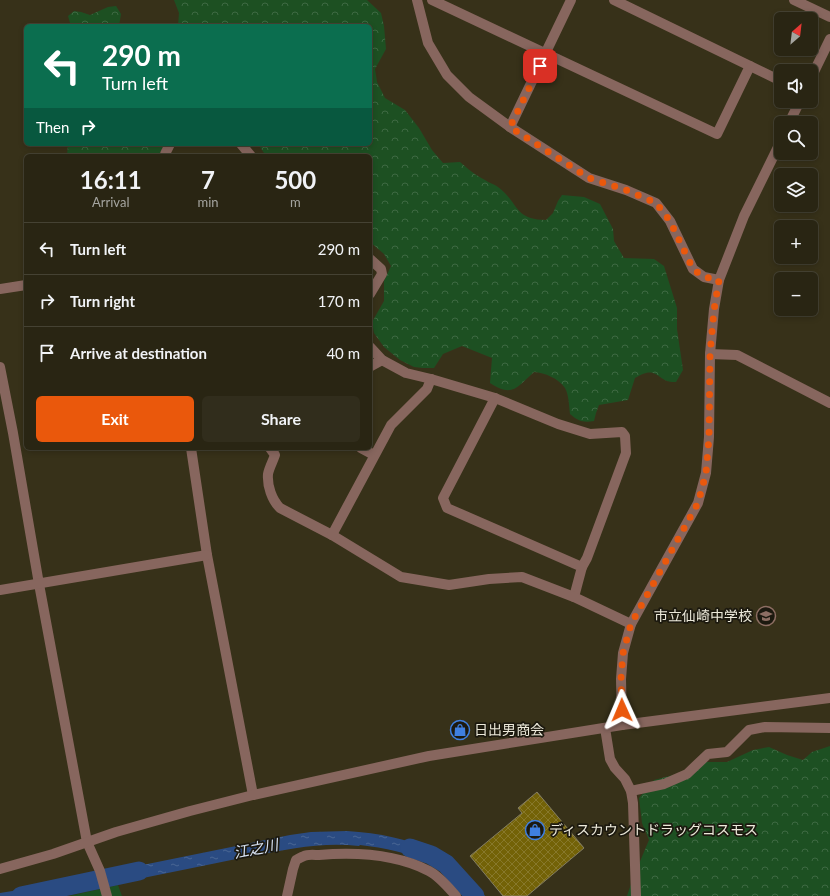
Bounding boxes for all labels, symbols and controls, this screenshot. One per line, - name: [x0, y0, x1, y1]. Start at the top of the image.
- north arrow: [774, 12, 818, 56]
- map controls: [774, 12, 818, 316]
- text: 290 m: [102, 38, 181, 72]
- icon: left: [36, 40, 88, 92]
- pin: [523, 49, 557, 83]
- icon: arrive: [529, 55, 551, 77]
- button: sound: [774, 64, 818, 108]
- text: Turn left: [102, 72, 168, 94]
- icon: right: [77, 116, 99, 138]
- button: search: [774, 116, 818, 160]
- text: Then: [36, 118, 69, 136]
- text: 16:11: [80, 165, 142, 194]
- text: 7: [201, 165, 215, 194]
- text: 500: [274, 165, 316, 194]
- button: layers: [774, 168, 818, 212]
- text: Arrival: [92, 194, 129, 210]
- text: min: [198, 194, 219, 210]
- text: m: [290, 194, 301, 210]
- button: +: [774, 220, 818, 264]
- icon: left: [36, 238, 58, 260]
- text: Turn left: [70, 240, 126, 258]
- text: 290 m: [318, 240, 360, 258]
- button: −: [774, 272, 818, 316]
- icon: right: [36, 290, 58, 312]
- text: Turn right: [70, 292, 135, 310]
- text: 170 m: [318, 292, 360, 310]
- icon: arrive: [36, 342, 58, 364]
- text: Arrive at destination: [70, 344, 207, 362]
- text: 40 m: [326, 344, 360, 362]
- button: Exit: [36, 396, 194, 442]
- button: Share: [202, 396, 360, 442]
- school or university icon: 市立仙崎中学校: [755, 605, 777, 627]
- place label: 市立仙崎中学校: [654, 607, 752, 624]
- position arrow: [601, 689, 643, 731]
- shop icon: 日出男商会: [449, 719, 471, 741]
- place label: 日出男商会: [474, 721, 544, 738]
- shop icon: ディスカウントドラッグコスモス: [524, 819, 546, 841]
- place label: ディスカウントドラッグコスモス: [549, 821, 758, 838]
- water label: 江之川: [232, 835, 282, 861]

